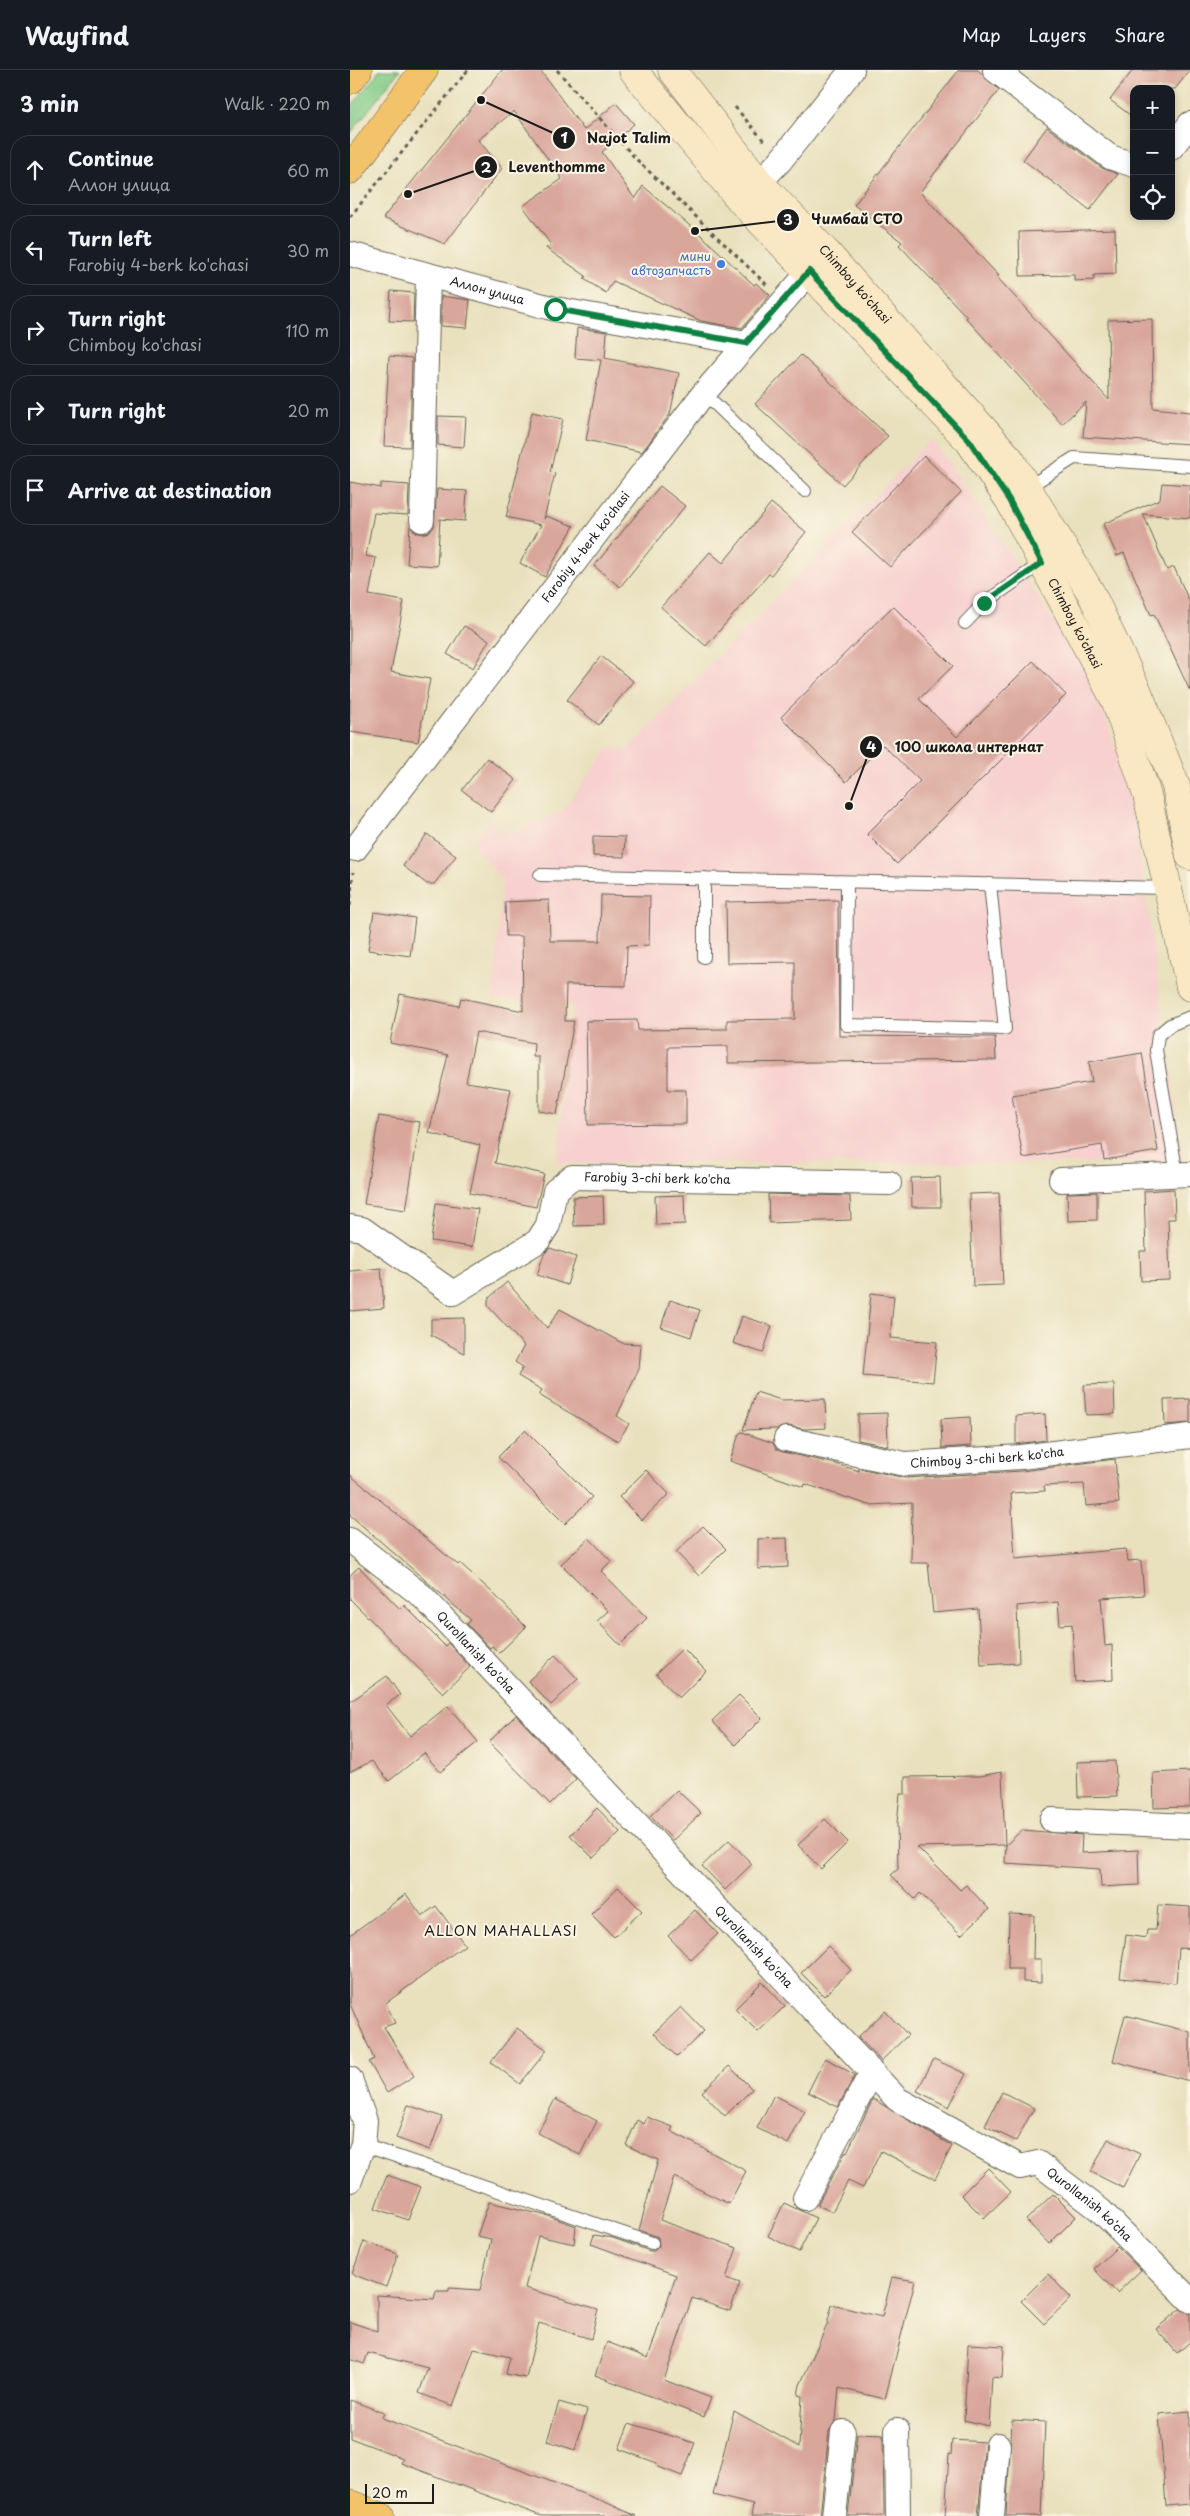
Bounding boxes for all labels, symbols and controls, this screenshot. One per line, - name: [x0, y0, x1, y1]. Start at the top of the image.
- text: Wayfind: [25, 17, 129, 53]
- text: Map: [962, 21, 1001, 48]
- text: Layers: [1029, 21, 1086, 48]
- text: Share: [1114, 21, 1165, 48]
- map controls: [1130, 85, 1175, 220]
- button: +: [1130, 85, 1175, 130]
- text: 3 min: [20, 87, 79, 119]
- text: Walk · 220 m: [224, 91, 330, 115]
- callout: Najot Talim: [552, 123, 681, 152]
- text: 1: [560, 125, 568, 148]
- text: Najot Talim: [587, 127, 671, 148]
- button: −: [1130, 130, 1175, 175]
- text: Continue: [68, 144, 154, 172]
- callout: Leventhomme: [473, 153, 615, 182]
- text: 2: [481, 155, 492, 178]
- icon: ahead: [21, 156, 49, 184]
- text: Leventhomme: [509, 156, 606, 177]
- text: 60 m: [287, 158, 329, 182]
- text: Аллон улица: [68, 172, 170, 196]
- button: locate: [1130, 175, 1175, 220]
- callout: Чимбай СТО: [776, 205, 913, 234]
- text: 3: [783, 207, 793, 230]
- text: Чимбай СТО: [811, 208, 903, 229]
- text: Turn left: [68, 224, 152, 252]
- icon: left: [21, 236, 49, 264]
- text: 30 m: [287, 238, 329, 262]
- street label: Chimboy ko'chasi: [815, 240, 896, 327]
- place label: мини автозапчасть: [631, 247, 711, 279]
- text: Farobiy 4-berk ko'chasi: [68, 252, 249, 276]
- marker: мини автозапчасть: [715, 258, 727, 270]
- street label: Аллон улица: [448, 271, 527, 309]
- route start: [544, 298, 567, 321]
- text: Turn right: [68, 304, 166, 332]
- icon: right: [21, 316, 49, 344]
- text: 110 m: [286, 318, 329, 342]
- text: Chimboy ko'chasi: [68, 332, 202, 356]
- icon: right: [21, 396, 49, 424]
- text: Turn right: [68, 396, 166, 424]
- text: 20 m: [288, 398, 329, 422]
- icon: arrive: [21, 476, 49, 504]
- text: Arrive at destination: [68, 476, 272, 504]
- street label: Farobiy 4-berk ko'chasi: [537, 487, 634, 606]
- street label: Chimboy ko'chasi: [1044, 575, 1107, 672]
- route end: [973, 592, 996, 615]
- callout: 100 школа интернат: [859, 732, 1054, 761]
- text: 4: [866, 734, 876, 757]
- text: 100 школа интернат: [895, 736, 1044, 757]
- street label: Farobiy 3-chi berk ko'cha: [584, 1167, 731, 1188]
- street label: Chimboy 3-chi berk ko'cha: [910, 1442, 1065, 1472]
- street label: Qurollanish ko'cha: [433, 1607, 520, 1697]
- street label: Qurollanish ko'cha: [711, 1901, 798, 1992]
- district label: ALLON MAHALLASI: [424, 1920, 578, 1941]
- street label: Qurollanish ko'cha: [1043, 2163, 1137, 2246]
- scale bar: [365, 2481, 434, 2504]
- text: 20 m: [372, 2482, 408, 2503]

